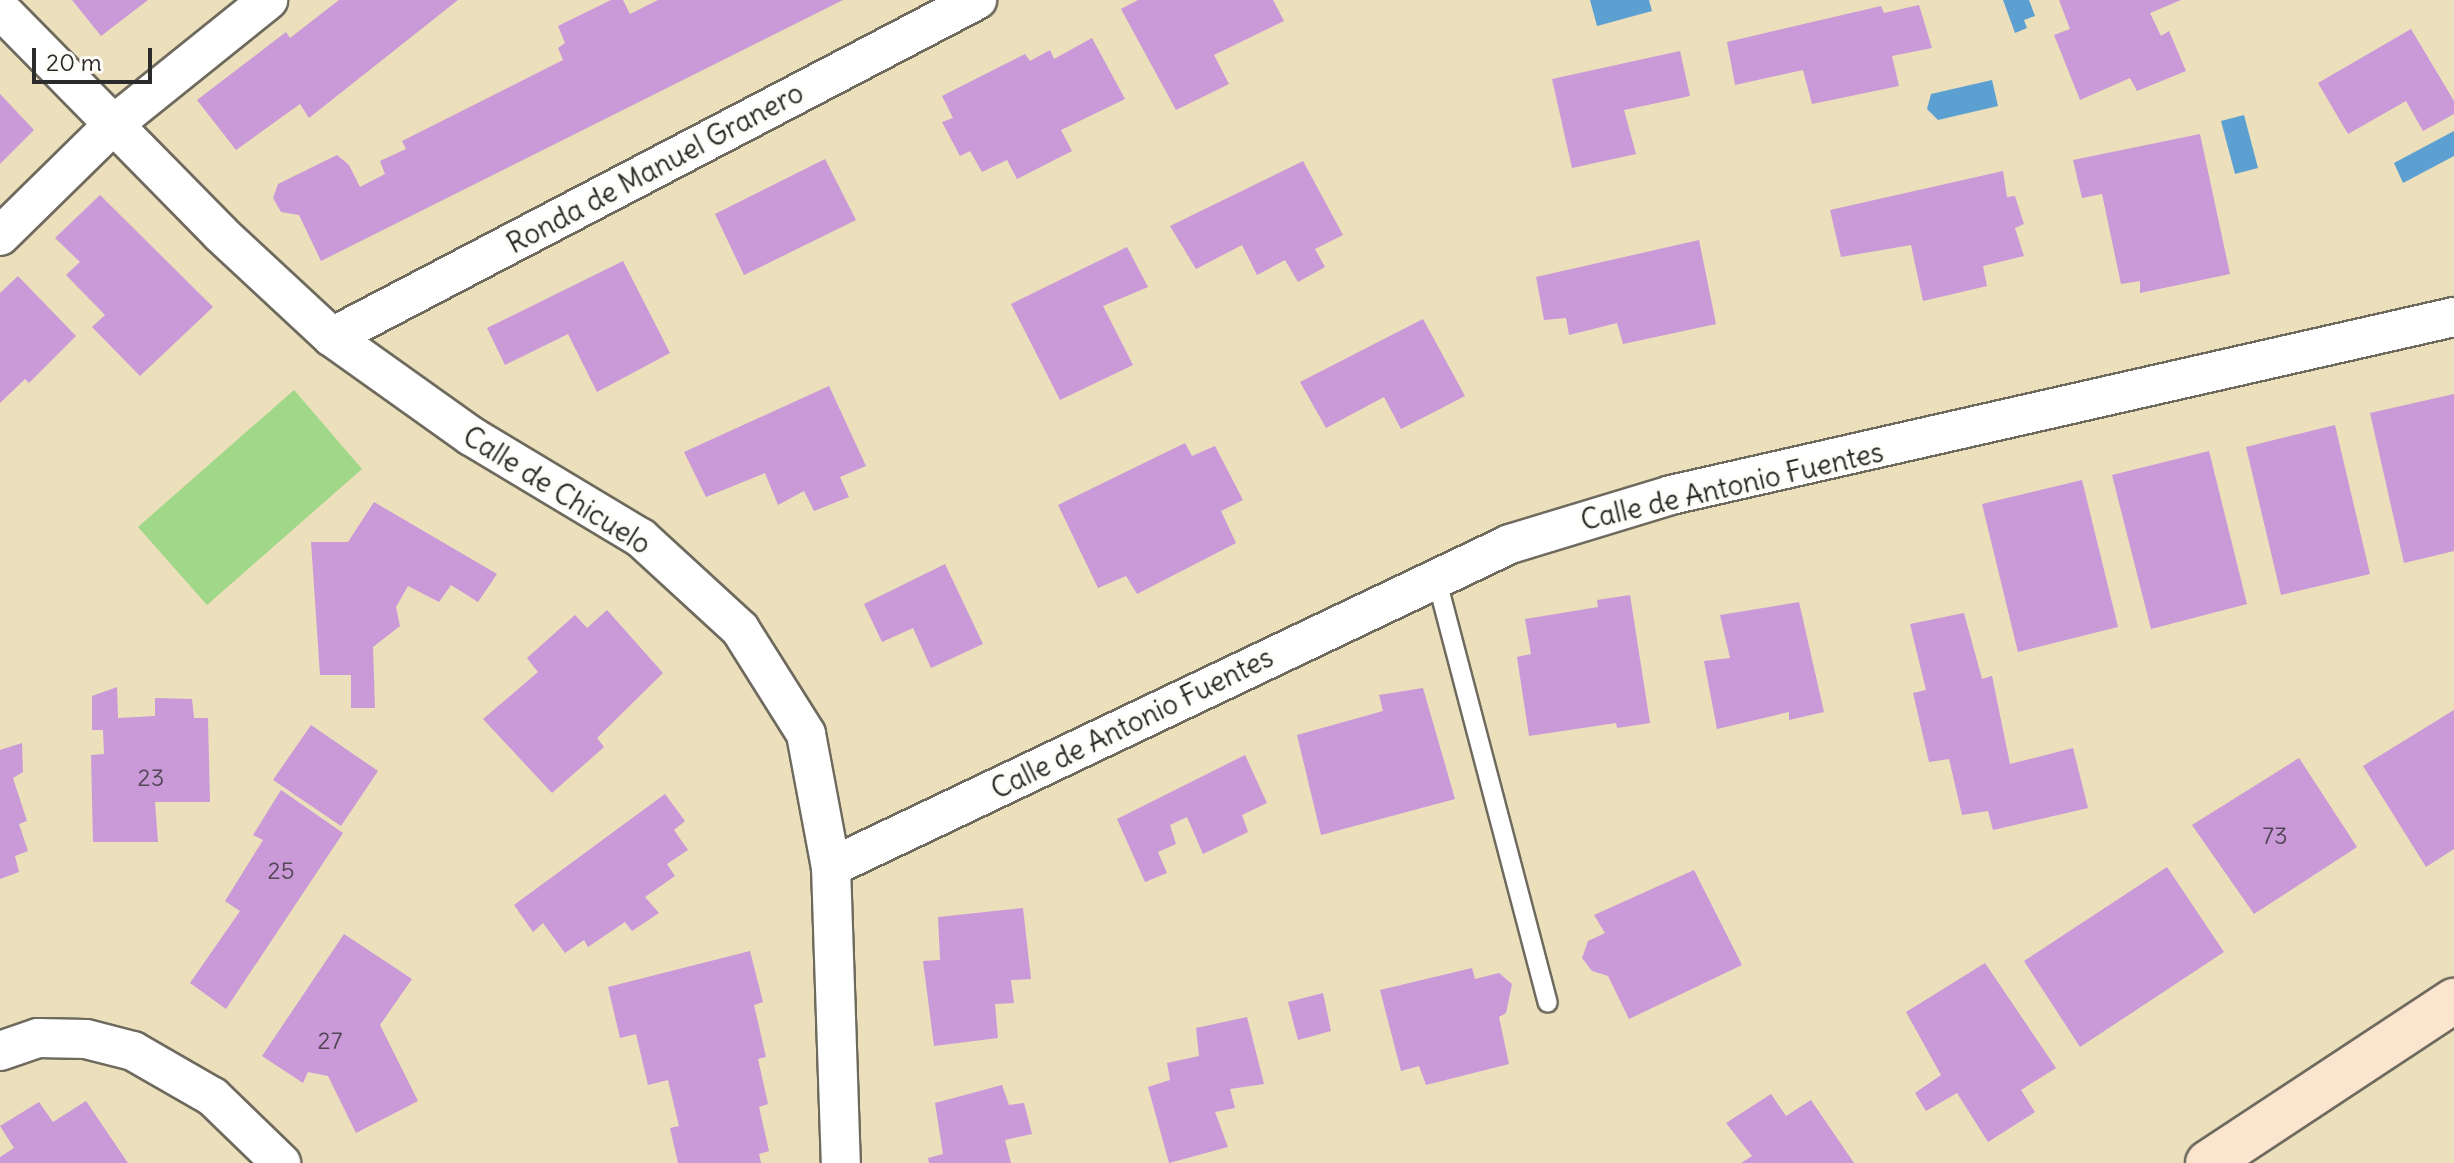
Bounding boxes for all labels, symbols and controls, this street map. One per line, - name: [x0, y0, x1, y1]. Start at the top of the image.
- scale bar: [36, 32, 156, 82]
- text: 20 m: [46, 47, 102, 77]
- street label: Ronda de Manuel Granero: [501, 75, 809, 261]
- street label: Calle de Chicuelo: [457, 419, 657, 561]
- street label: Calle de Antonio Fuentes: [1577, 435, 1887, 537]
- street label: Calle de Antonio Fuentes: [986, 640, 1278, 806]
- house number: 23: [138, 764, 164, 792]
- house number: 73: [2262, 822, 2288, 850]
- house number: 25: [268, 857, 294, 885]
- house number: 27: [318, 1027, 342, 1055]

